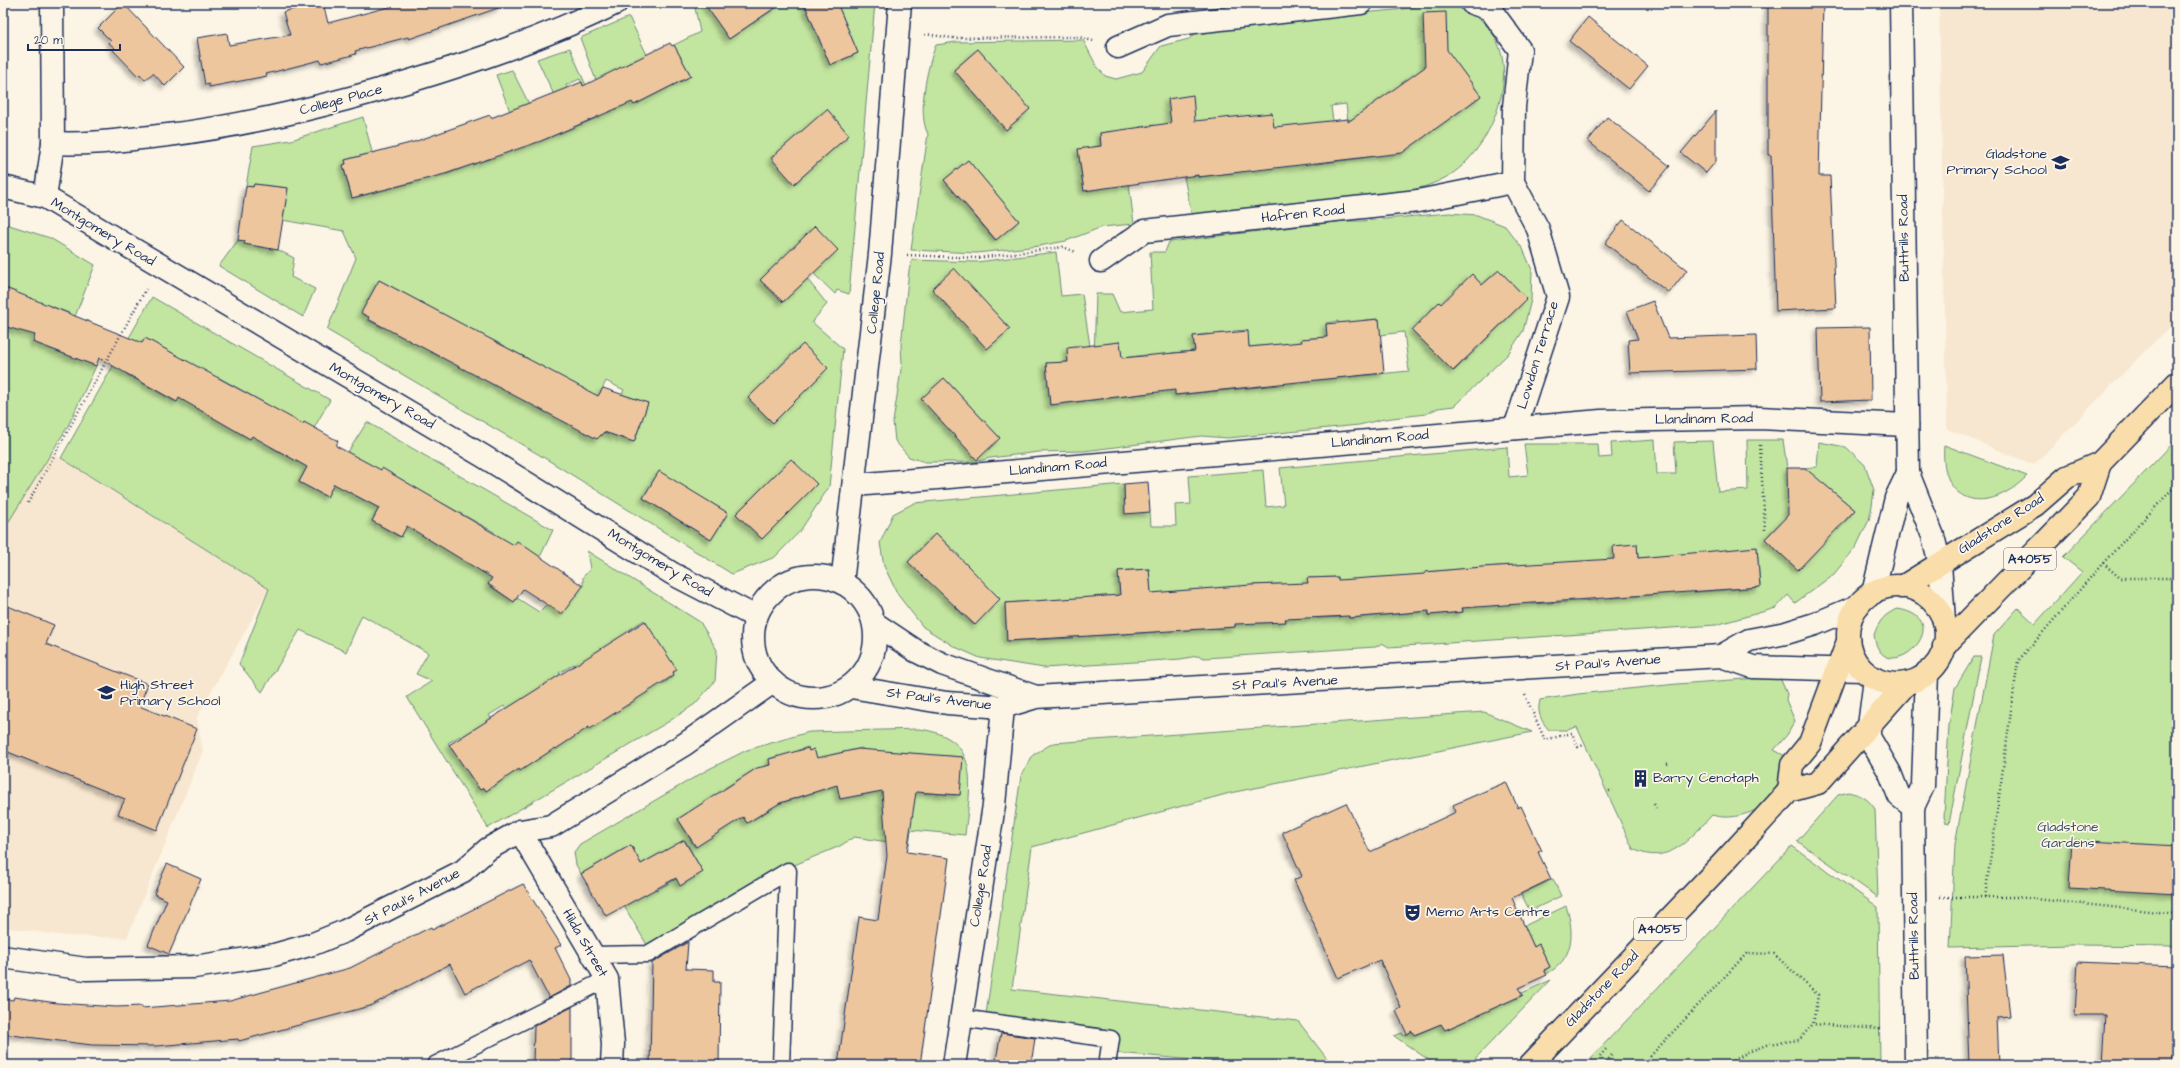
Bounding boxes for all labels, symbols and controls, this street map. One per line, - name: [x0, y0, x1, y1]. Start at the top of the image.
- scale bar: [28, 26, 120, 52]
- text: 20 m: [34, 32, 63, 49]
- street label: College Place: [297, 79, 385, 121]
- place label: Gladstone Primary School: [1946, 144, 2047, 180]
- school or university icon: Gladstone Primary School: [2050, 152, 2070, 172]
- street label: Montgomery Road: [47, 193, 159, 271]
- street label: Buttrills Road: [1893, 194, 1915, 282]
- street label: Hafren Road: [1260, 200, 1346, 228]
- street label: College Road: [862, 251, 890, 335]
- street label: Lowdon Terrace: [1512, 298, 1564, 411]
- street label: Montgomery Road: [326, 358, 438, 434]
- street label: Llandinam Road: [1655, 408, 1753, 430]
- street label: Llandinam Road: [1330, 425, 1430, 453]
- street label: Llandinam Road: [1008, 453, 1108, 481]
- street label: Gladstone Road: [1954, 489, 2048, 559]
- street label: Montgomery Road: [604, 524, 716, 602]
- road number: A4055: [2004, 548, 2056, 570]
- street label: St Paul's Avenue: [1554, 649, 1662, 677]
- street label: St Paul's Avenue: [1232, 670, 1339, 696]
- place label: High Street Primary School: [120, 675, 221, 711]
- school or university icon: High Street Primary School: [97, 683, 117, 703]
- street label: St Paul's Avenue: [885, 683, 993, 715]
- building icon: Barry Cenotaph: [1630, 768, 1650, 788]
- place label: Barry Cenotaph: [1653, 768, 1759, 788]
- park label: Gladstone Gardens: [2037, 817, 2099, 853]
- street label: College Road: [965, 844, 997, 928]
- street label: St Paul's Avenue: [361, 863, 464, 931]
- street label: Buttrills Road: [1903, 892, 1925, 980]
- theatre icon: Memo Arts Centre: [1403, 902, 1423, 922]
- place label: Memo Arts Centre: [1426, 902, 1550, 922]
- street label: Hilda Street: [557, 905, 613, 981]
- road number: A4055: [1634, 918, 1686, 940]
- street label: Gladstone Road: [1560, 946, 1644, 1032]

